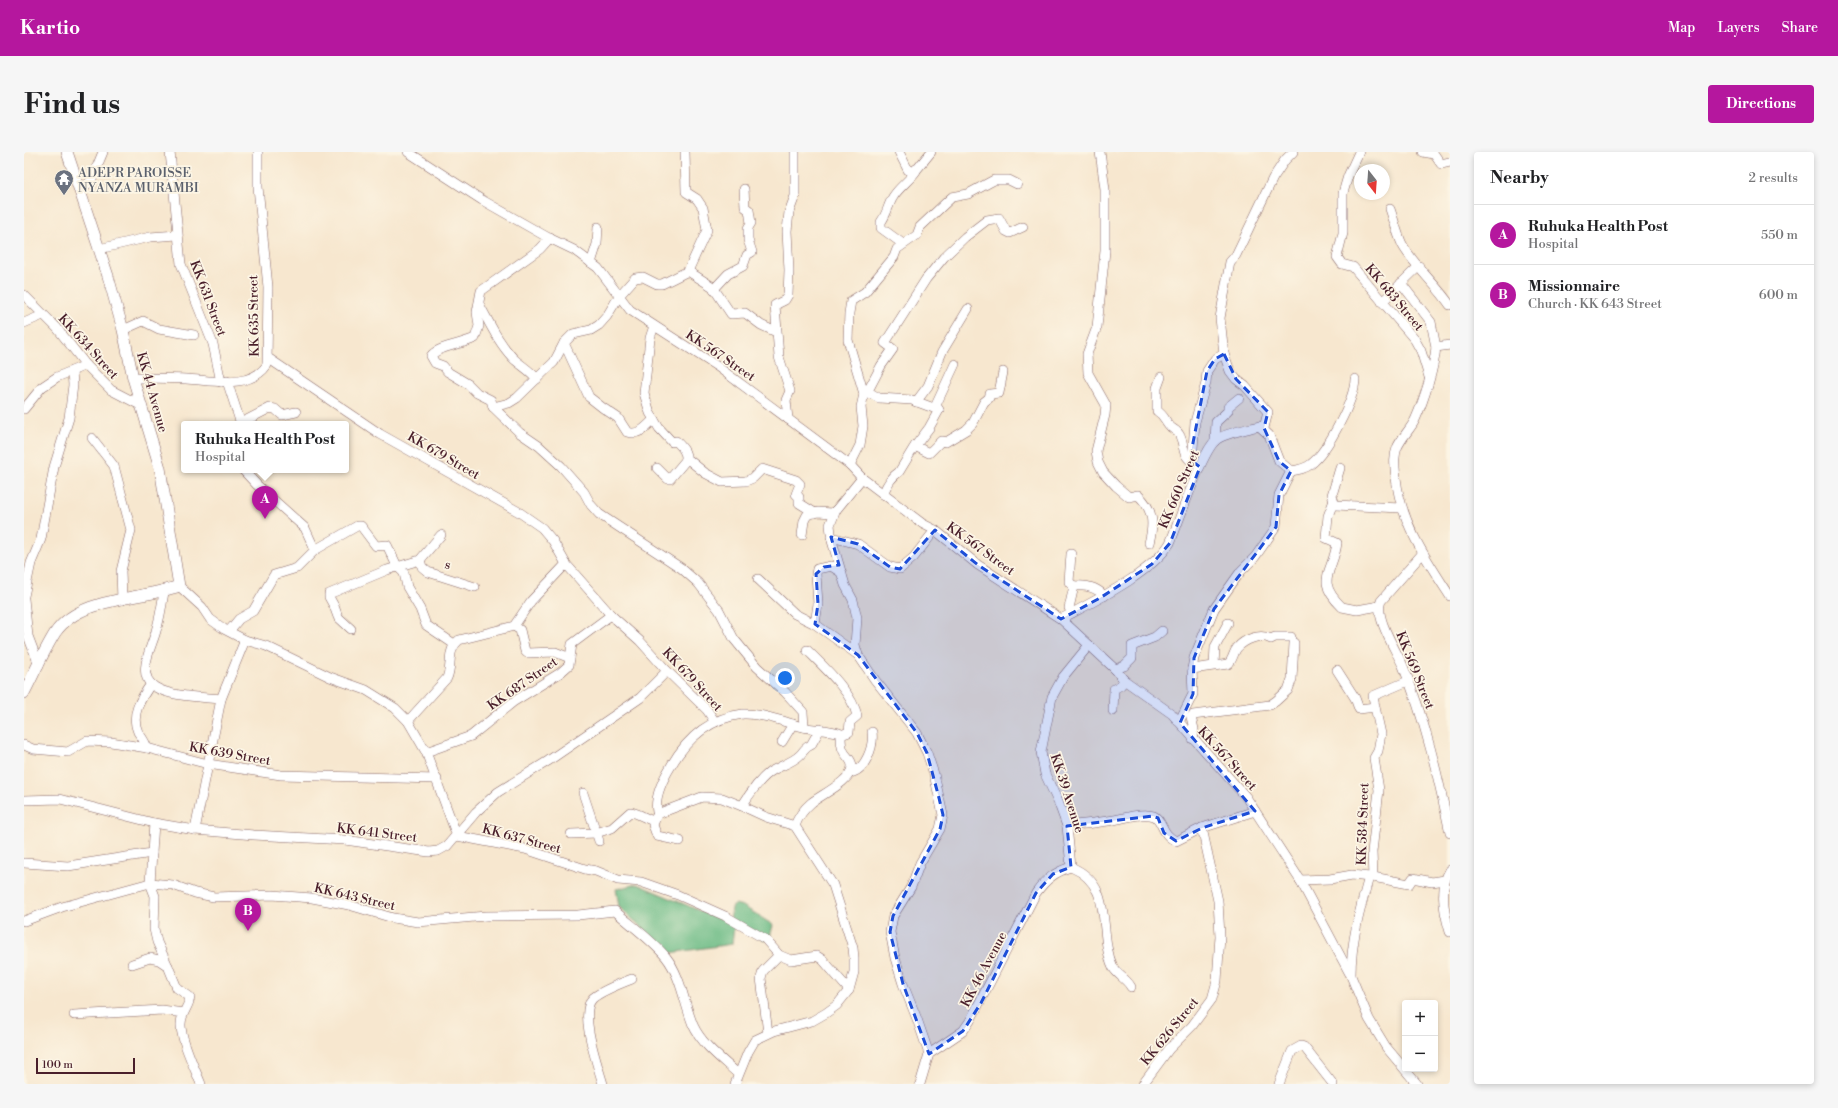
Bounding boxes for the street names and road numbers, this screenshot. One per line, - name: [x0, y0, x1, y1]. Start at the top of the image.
- street label: KK 631 Street: [186, 258, 230, 339]
- street label: KK 683 Street: [1362, 261, 1427, 335]
- street label: KK 635 Street: [245, 275, 263, 357]
- street label: KK 634 Street: [55, 311, 122, 383]
- street label: KK 567 Street: [683, 327, 759, 385]
- street label: KK 44 Avenue: [133, 350, 171, 435]
- street label: KK 679 Street: [404, 429, 483, 483]
- street label: KK 660 Street: [1155, 447, 1203, 531]
- street label: KK 567 Street: [943, 519, 1018, 579]
- street label: s: [443, 557, 453, 574]
- street label: KK 569 Street: [1392, 629, 1438, 712]
- street label: KK 679 Street: [659, 645, 726, 715]
- street label: KK 687 Street: [484, 654, 561, 714]
- street label: KK 567 Street: [1194, 723, 1260, 794]
- street label: KK 639 Street: [188, 739, 272, 769]
- street label: KK 39 Avenue: [1047, 752, 1087, 835]
- street label: KK 584 Street: [1354, 782, 1372, 866]
- street label: KK 641 Street: [336, 820, 418, 846]
- street label: KK 637 Street: [481, 821, 563, 857]
- street label: KK 643 Street: [313, 880, 397, 914]
- street label: KK 46 Avenue: [957, 929, 1011, 1010]
- street label: KK 626 Street: [1138, 994, 1202, 1069]

